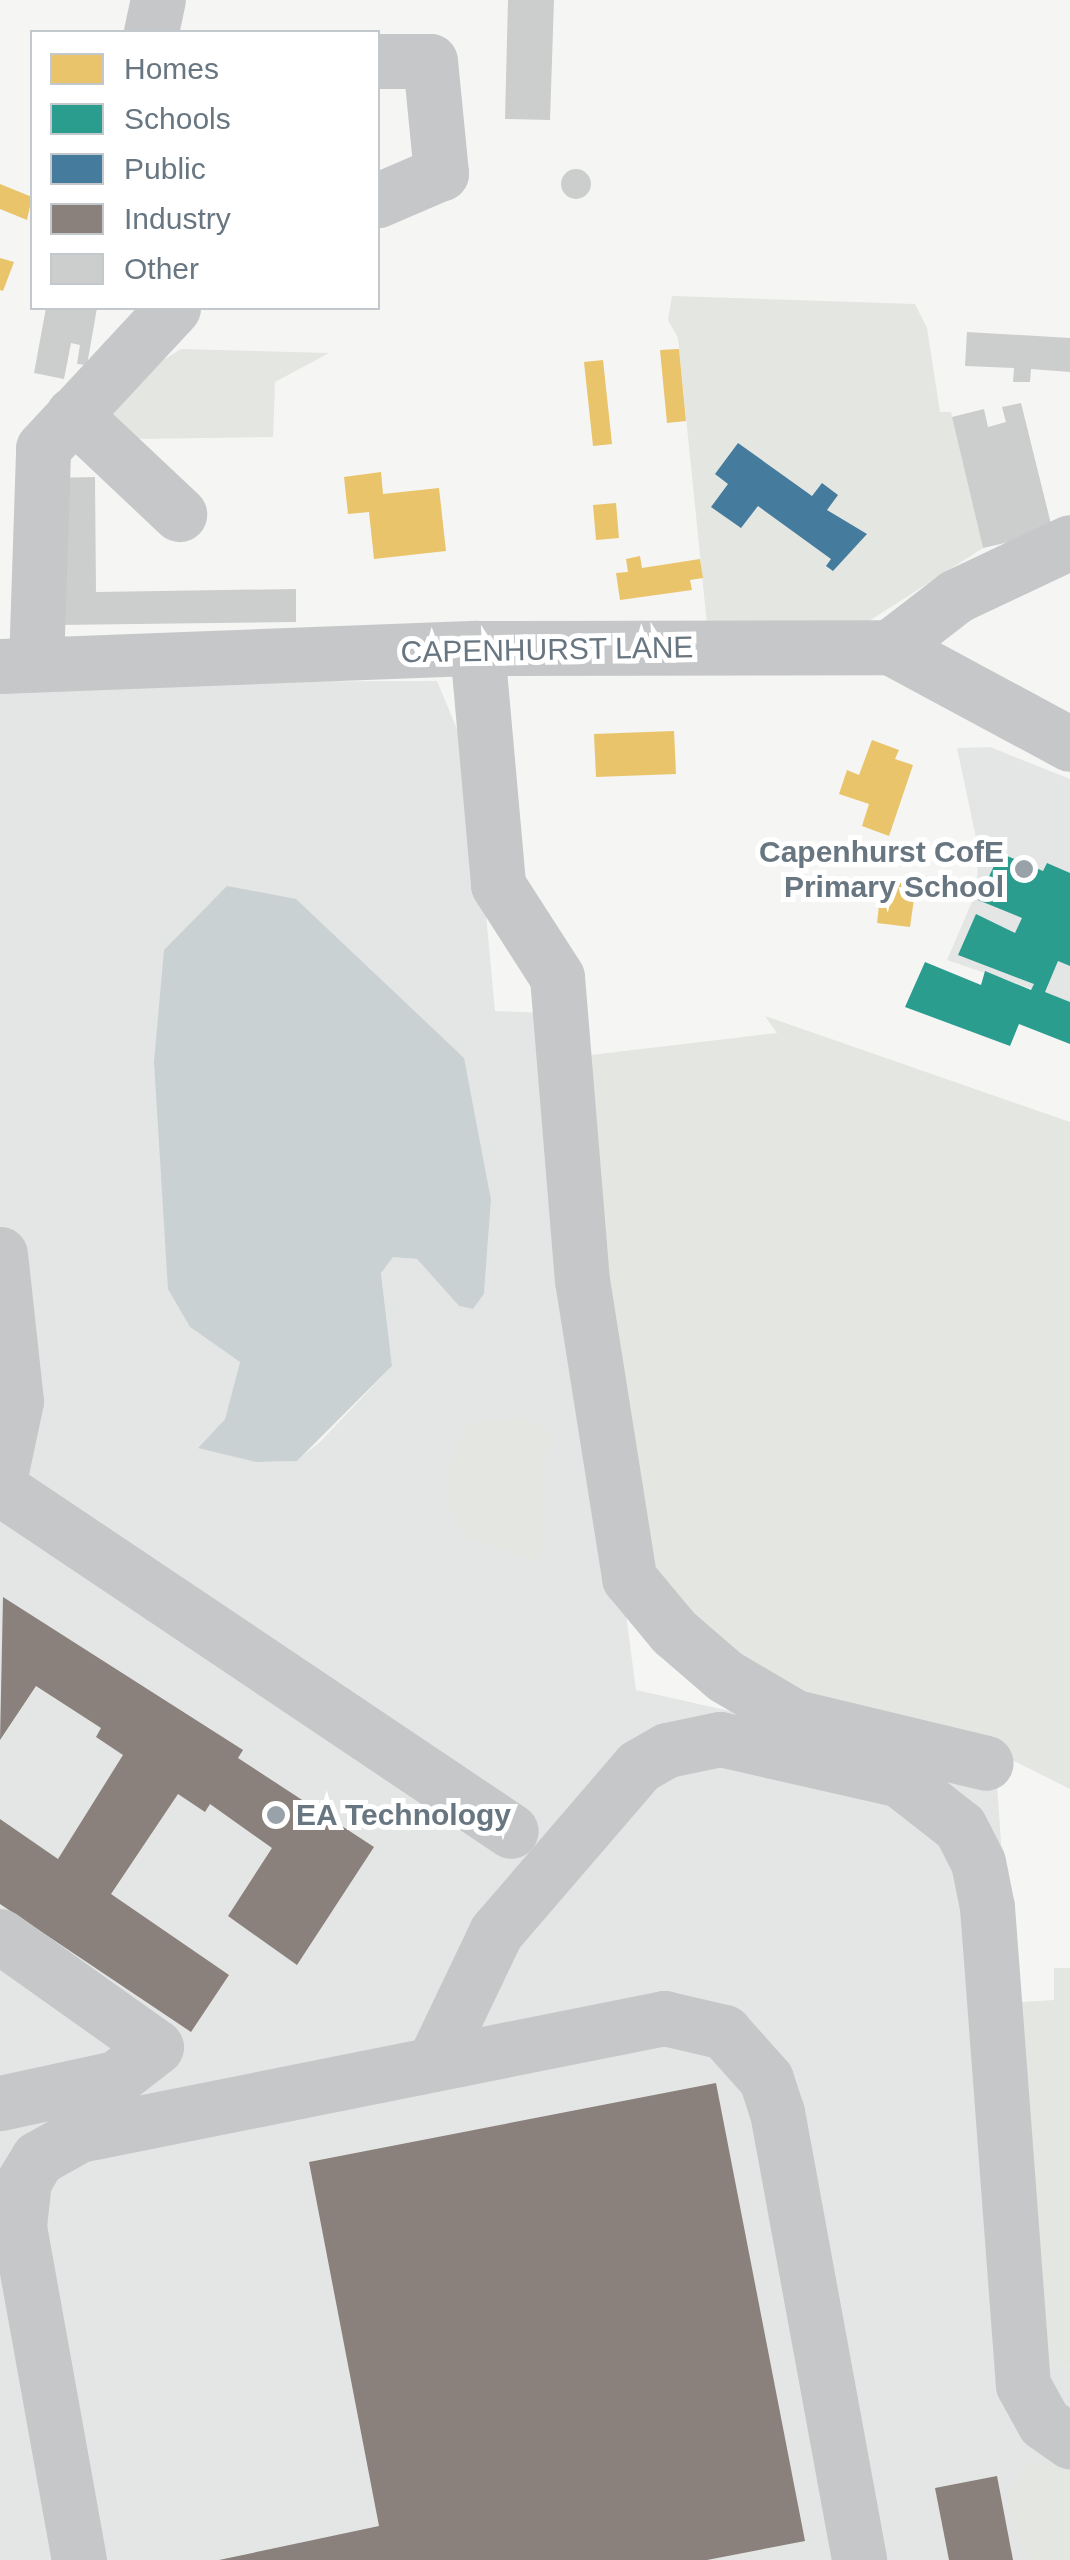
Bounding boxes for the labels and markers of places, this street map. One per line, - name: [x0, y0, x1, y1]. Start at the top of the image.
- place label: Capenhurst CofE Primary School: [759, 834, 1004, 904]
- marker: Capenhurst CofE Primary School: [1013, 858, 1035, 880]
- place label: EA Technology: [296, 1797, 512, 1833]
- marker: EA Technology: [265, 1804, 287, 1826]

